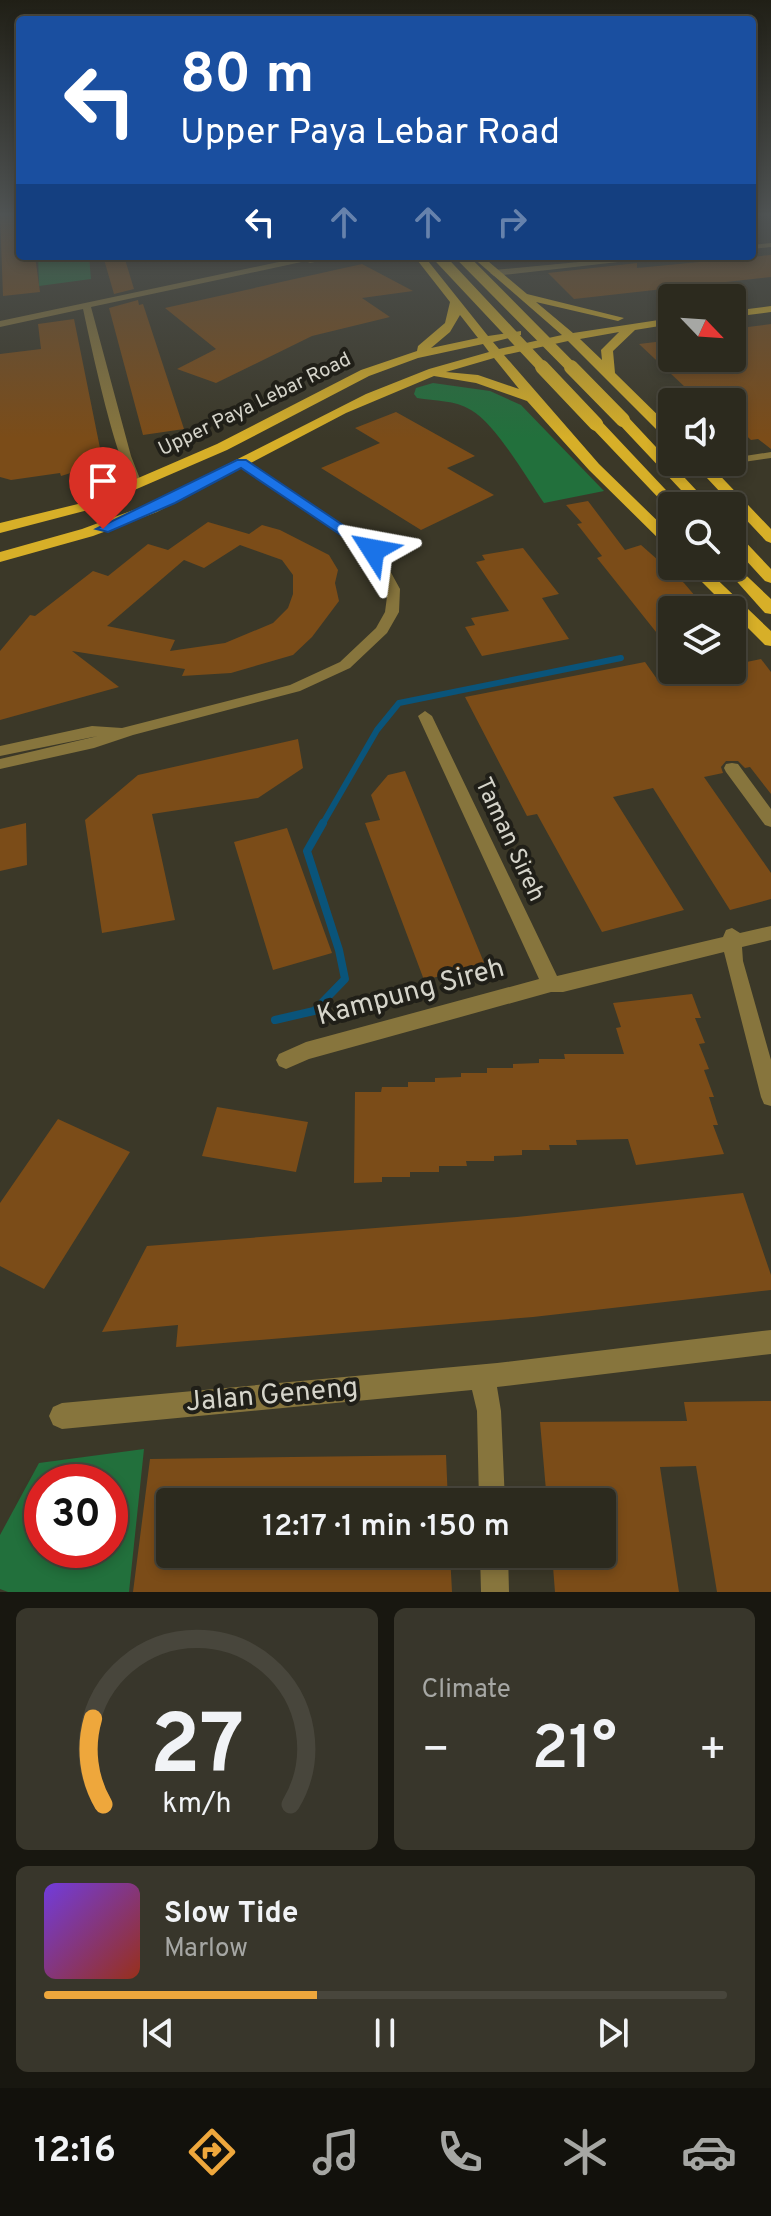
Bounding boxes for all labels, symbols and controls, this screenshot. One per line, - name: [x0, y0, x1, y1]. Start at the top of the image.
- text: 80 m: [180, 42, 314, 112]
- icon: left: [48, 48, 152, 152]
- text: Upper Paya Lebar Road: [180, 111, 560, 157]
- icon: left: [238, 200, 282, 244]
- icon: ahead: [322, 200, 366, 244]
- icon: ahead: [406, 200, 450, 244]
- icon: right: [490, 200, 534, 244]
- north arrow: [658, 284, 746, 372]
- map controls: [658, 284, 746, 684]
- street label: Upper Paya Lebar Road: [154, 347, 356, 463]
- button: sound: [658, 388, 746, 476]
- pin: [69, 447, 137, 529]
- icon: arrive: [81, 459, 125, 503]
- button: search: [658, 492, 746, 580]
- position arrow: [331, 508, 415, 592]
- button: layers: [658, 596, 746, 684]
- street label: Taman Sireh: [467, 773, 551, 907]
- street label: Kampung Sireh: [313, 951, 509, 1035]
- street label: Jalan Geneng: [184, 1371, 360, 1421]
- speed limit sign: 30: [24, 1464, 128, 1568]
- text: 12:17 · 1 min · 150 m: [262, 1509, 510, 1546]
- text: Climate: [422, 1674, 511, 1707]
- text: 27: [149, 1698, 244, 1803]
- text: 21°: [532, 1714, 617, 1790]
- text: −: [422, 1724, 450, 1780]
- text: +: [699, 1724, 727, 1780]
- text: km/h: [162, 1787, 231, 1823]
- text: Slow Tide: [164, 1896, 298, 1933]
- text: Marlow: [164, 1933, 248, 1966]
- icon: previous: [136, 2011, 180, 2055]
- icon: pause: [363, 2011, 407, 2055]
- icon: next: [591, 2011, 635, 2055]
- icon: directions: [184, 2124, 240, 2180]
- icon: music: [308, 2124, 364, 2180]
- icon: phone: [432, 2124, 488, 2180]
- icon: climate: [557, 2124, 613, 2180]
- icon: car: [681, 2124, 737, 2180]
- text: 12:16: [34, 2129, 116, 2175]

